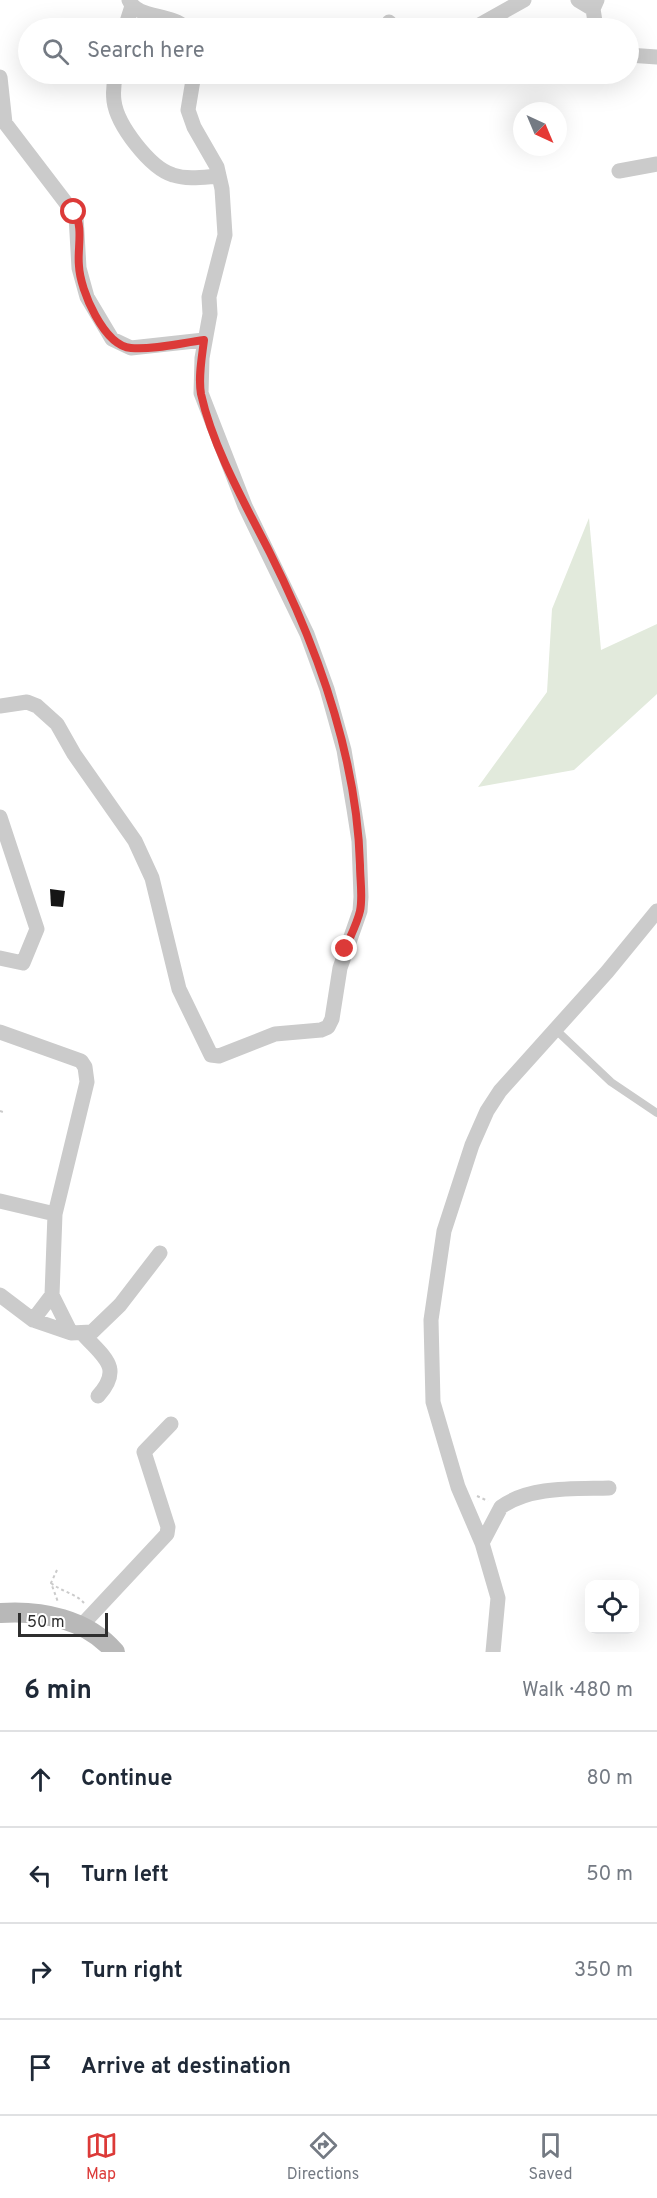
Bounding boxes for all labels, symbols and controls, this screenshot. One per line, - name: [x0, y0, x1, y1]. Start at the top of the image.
- search box: [18, 18, 639, 84]
- icon: search: [39, 35, 72, 68]
- text: Search here: [87, 38, 205, 65]
- north arrow: [513, 102, 567, 156]
- route start: [60, 198, 86, 224]
- route end: [331, 935, 357, 961]
- map controls: [585, 1580, 639, 1634]
- button: locate: [585, 1580, 639, 1634]
- scale bar: [18, 1610, 108, 1638]
- text: 50 m: [27, 1613, 65, 1633]
- text: 6 min: [24, 1675, 92, 1708]
- text: Walk · 480 m: [522, 1678, 633, 1704]
- icon: ahead: [24, 1763, 57, 1796]
- text: Continue: [81, 1766, 172, 1793]
- text: 80 m: [587, 1766, 633, 1792]
- icon: left: [24, 1859, 57, 1892]
- text: Turn left: [81, 1862, 169, 1889]
- text: 50 m: [586, 1862, 633, 1888]
- icon: right: [24, 1955, 57, 1988]
- text: Turn right: [81, 1958, 183, 1985]
- text: 350 m: [574, 1958, 633, 1984]
- icon: arrive: [24, 2051, 57, 2084]
- text: Arrive at destination: [81, 2054, 291, 2081]
- tab: Map: [85, 2129, 118, 2185]
- tab: Directions: [287, 2129, 359, 2185]
- tab: Saved: [528, 2129, 572, 2185]

